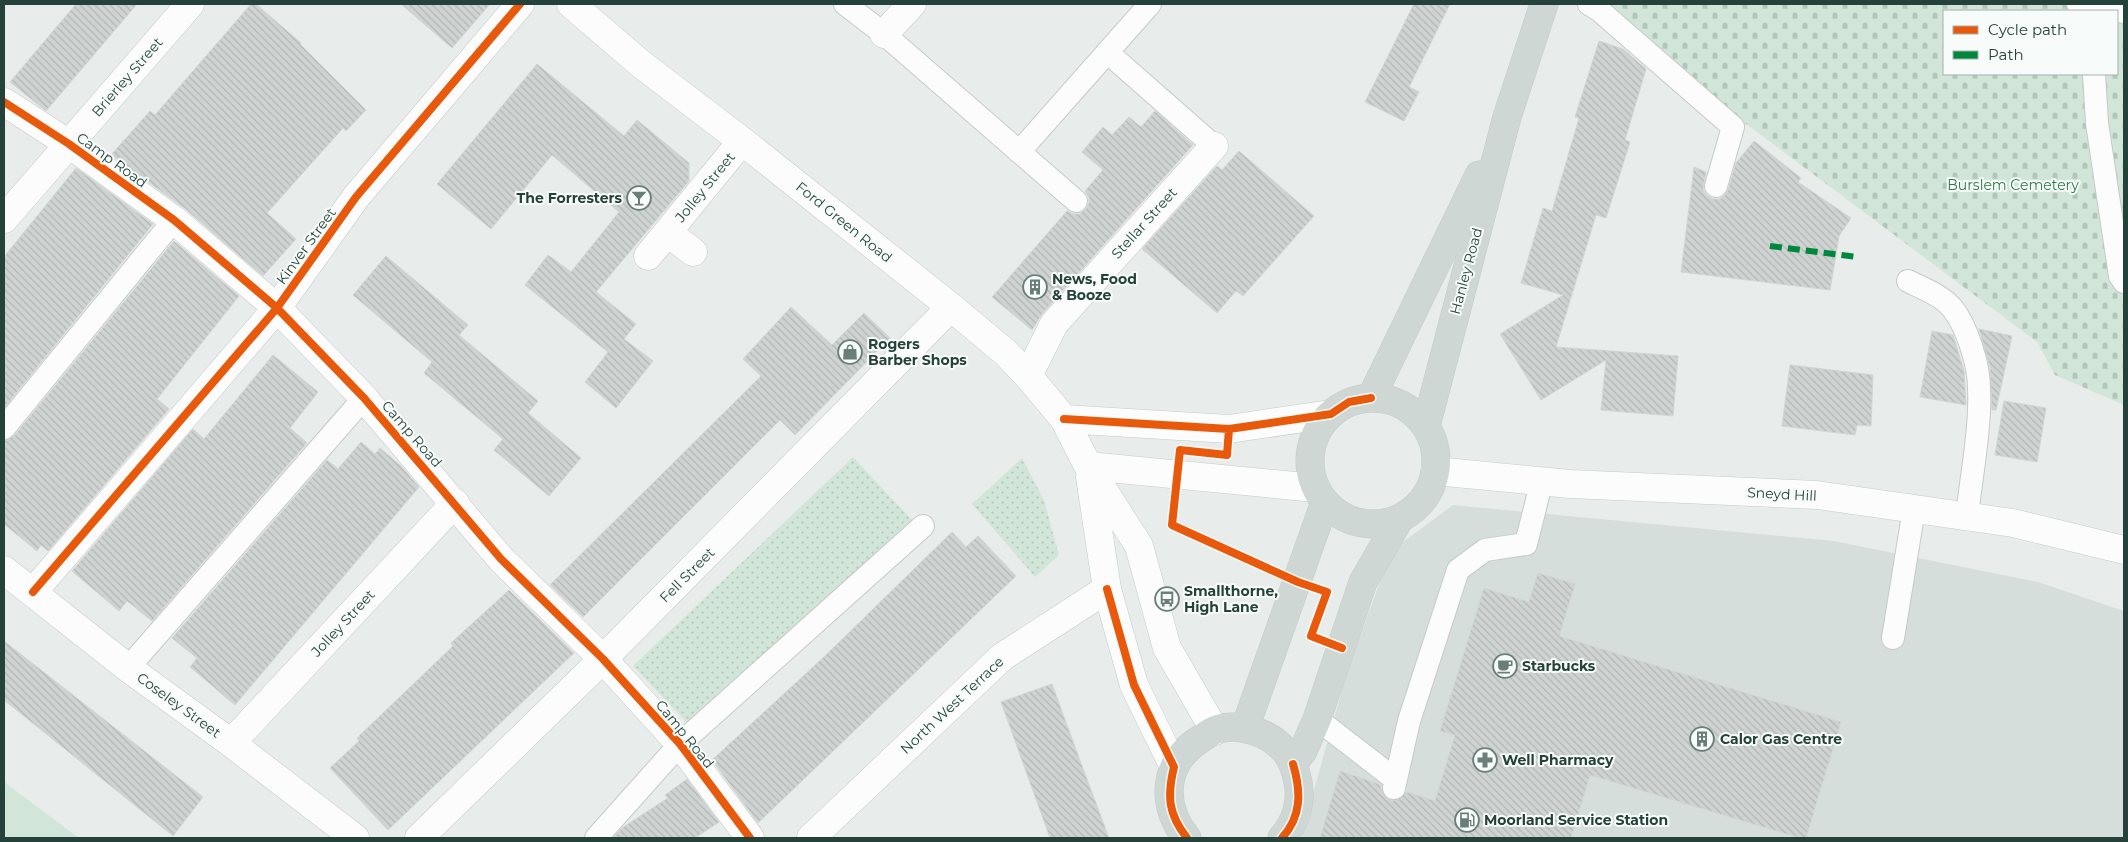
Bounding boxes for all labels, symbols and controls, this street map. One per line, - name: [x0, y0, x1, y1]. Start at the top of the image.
- legend: [1943, 10, 2118, 75]
- text: Cycle path: [1988, 20, 2067, 39]
- street label: Brierley Street: [88, 33, 167, 120]
- text: Path: [1988, 45, 2024, 64]
- street label: Camp Road: [73, 128, 151, 192]
- street label: Jolley Street: [671, 148, 739, 227]
- park label: Burslem Cemetery: [1947, 176, 2079, 194]
- street label: Ford Green Road: [792, 178, 896, 266]
- street label: Stellar Street: [1107, 183, 1181, 262]
- bar icon: The Forresters: [626, 185, 652, 211]
- place label: The Forresters: [517, 189, 623, 207]
- street label: Kinver Street: [272, 204, 340, 288]
- street label: Hanley Road: [1446, 226, 1486, 316]
- place label: News, Food & Booze: [1052, 270, 1137, 304]
- building icon: News, Food & Booze: [1022, 274, 1048, 300]
- place label: Rogers Barber Shops: [868, 335, 967, 369]
- shop icon: Rogers Barber Shops: [837, 339, 863, 365]
- street label: Camp Road: [378, 397, 446, 471]
- street label: Sneyd Hill: [1747, 483, 1817, 505]
- street label: Fell Street: [656, 543, 719, 606]
- place label: Smallthorne, High Lane: [1184, 582, 1278, 616]
- street label: Jolley Street: [307, 585, 379, 661]
- bus stop icon: Smallthorne, High Lane: [1154, 586, 1180, 612]
- street label: North West Terrace: [897, 652, 1007, 758]
- cafe icon: Starbucks: [1492, 653, 1518, 679]
- place label: Starbucks: [1522, 657, 1596, 675]
- street label: Coseley Street: [134, 669, 225, 742]
- street label: Camp Road: [652, 696, 718, 772]
- building icon: Calor Gas Centre: [1689, 726, 1715, 752]
- place label: Calor Gas Centre: [1720, 730, 1842, 748]
- pharmacy icon: Well Pharmacy: [1472, 747, 1498, 773]
- place label: Well Pharmacy: [1502, 751, 1614, 769]
- fuel station icon: Moorland Service Station: [1454, 807, 1480, 833]
- place label: Moorland Service Station: [1484, 811, 1668, 829]

